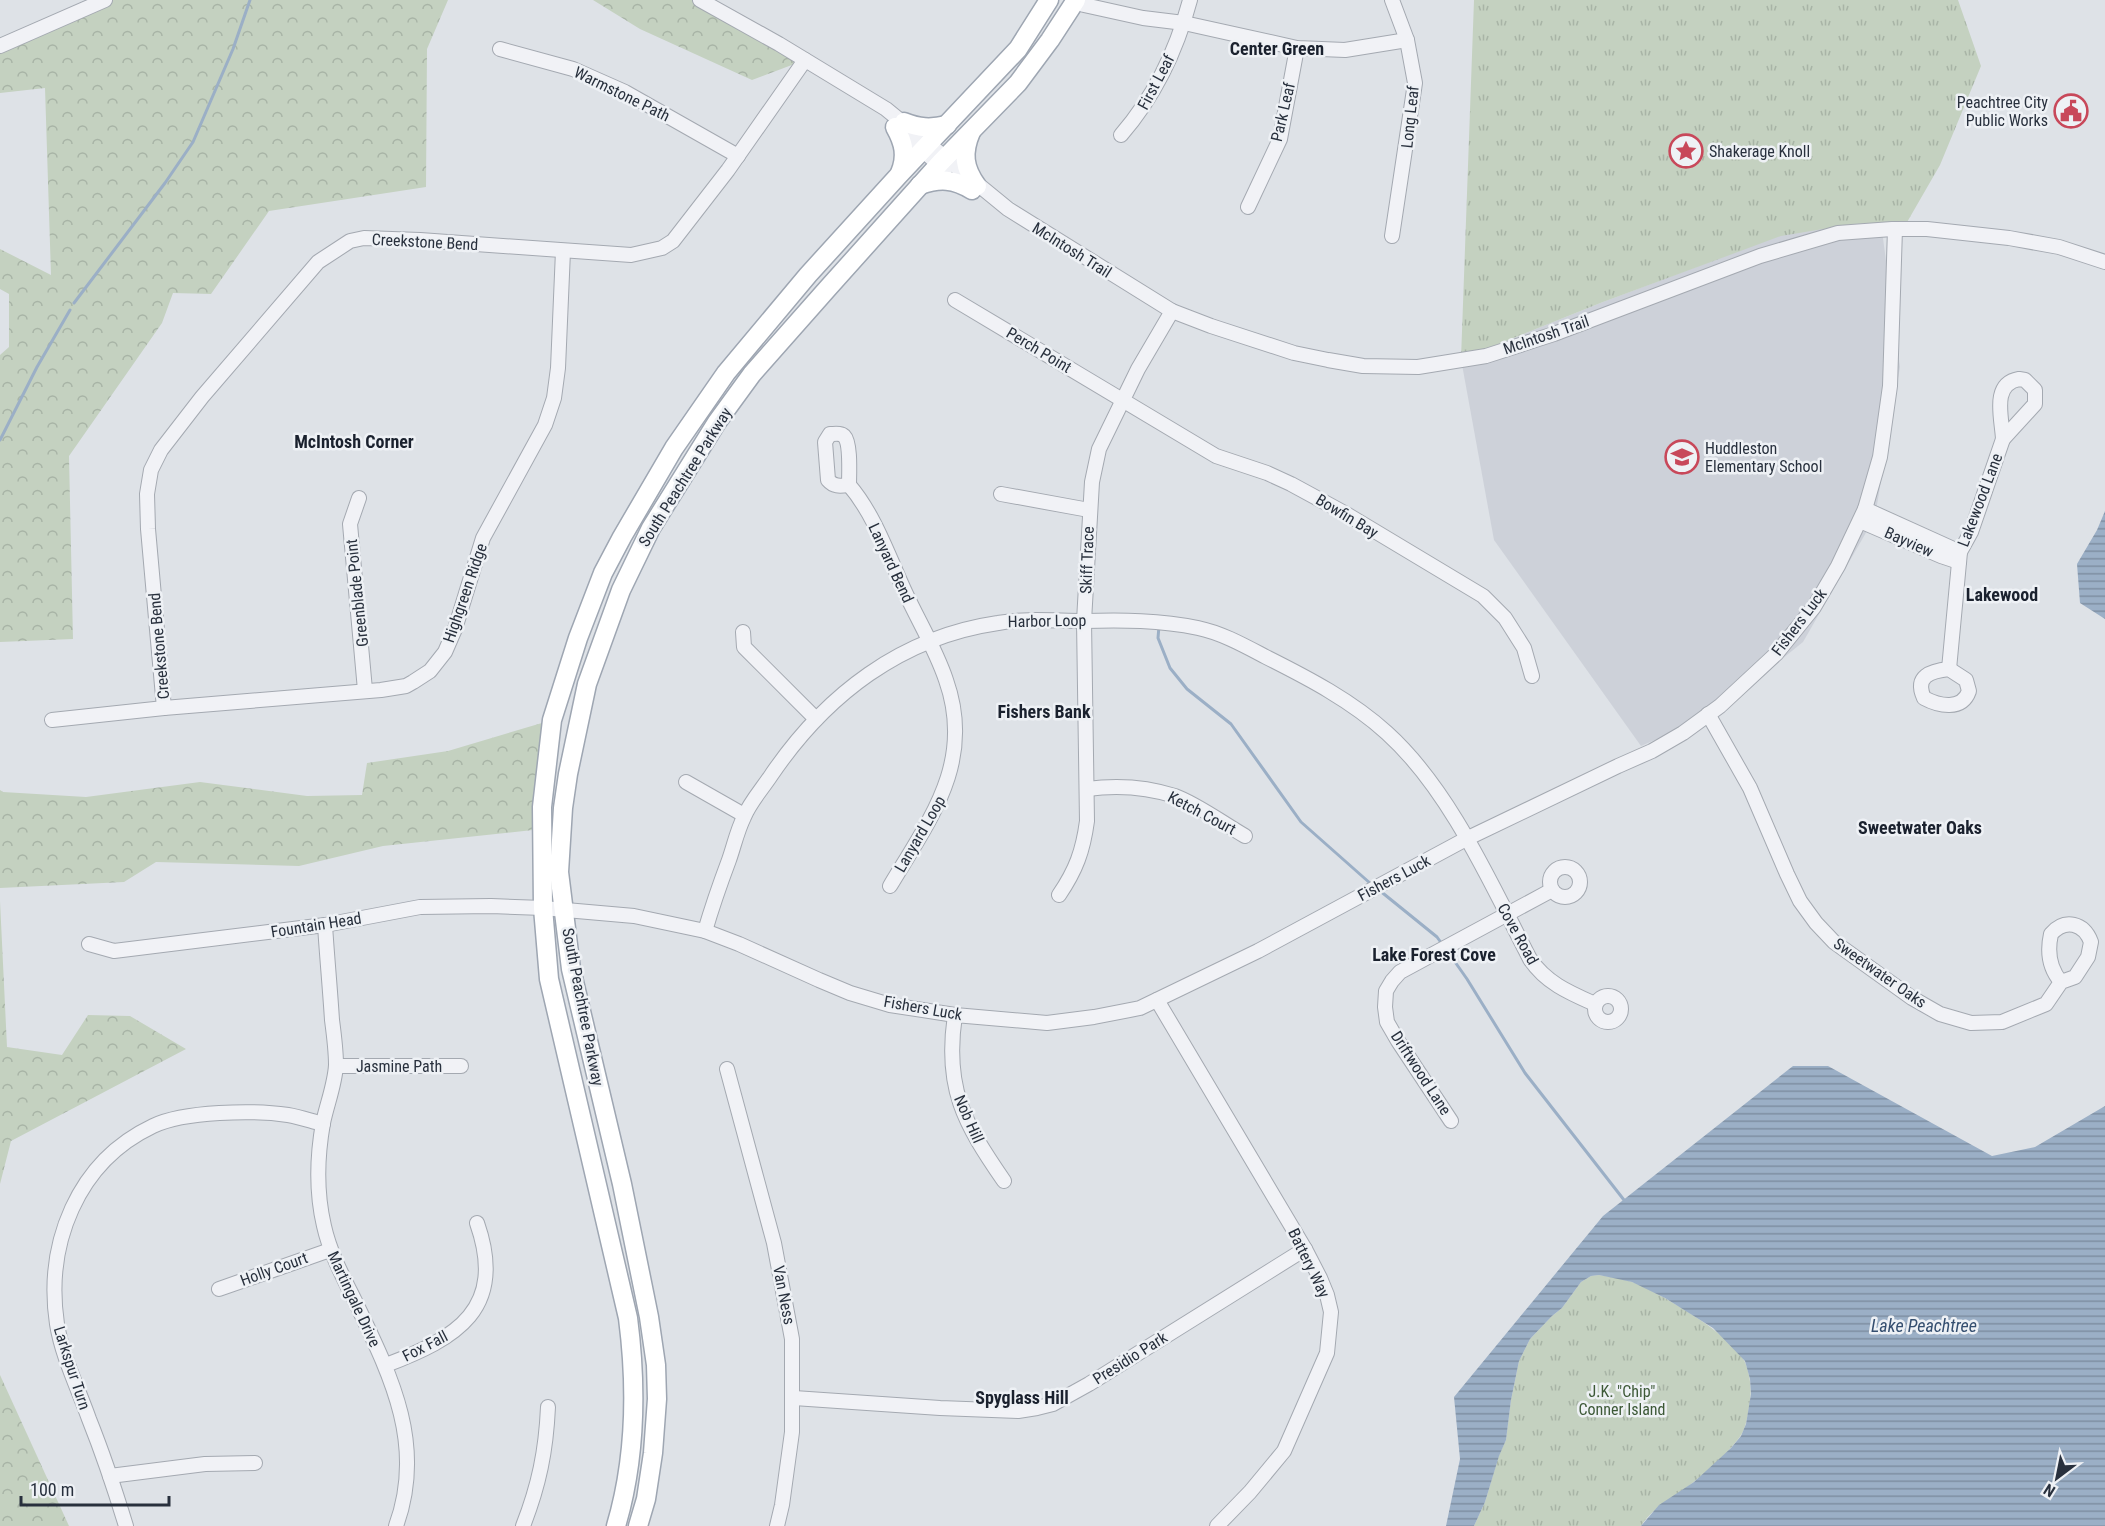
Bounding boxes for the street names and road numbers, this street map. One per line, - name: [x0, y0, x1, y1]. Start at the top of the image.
- street label: First Leaf: [1134, 51, 1178, 113]
- street label: Warmstone Path: [571, 63, 673, 125]
- street label: Park Leaf: [1267, 81, 1299, 143]
- street label: Long Leaf: [1397, 85, 1423, 149]
- street label: McIntosh Trail: [1029, 218, 1115, 282]
- street label: Creekstone Bend: [371, 230, 479, 254]
- street label: McIntosh Trail: [1501, 311, 1591, 359]
- street label: Perch Point: [1003, 323, 1075, 377]
- street label: South Peachtree Parkway: [634, 404, 736, 550]
- street label: Lakewood Lane: [1953, 451, 2007, 549]
- street label: Bowfin Bay: [1312, 490, 1382, 542]
- street label: Lanyard Bend: [864, 520, 918, 606]
- street label: Bayview: [1882, 523, 1936, 561]
- street label: Skiff Trace: [1076, 526, 1098, 594]
- street label: Greenblade Point: [342, 538, 372, 648]
- street label: Highgreen Ridge: [439, 541, 491, 645]
- street label: Fishers Luck: [1768, 584, 1831, 659]
- street label: Creekstone Bend: [145, 592, 173, 700]
- street label: Harbor Loop: [1008, 611, 1087, 631]
- street label: Ketch Court: [1165, 787, 1240, 839]
- street label: Lanyard Loop: [890, 792, 950, 876]
- street label: Fishers Luck: [1355, 851, 1434, 905]
- street label: Cove Road: [1493, 900, 1543, 968]
- street label: Fountain Head: [269, 908, 363, 942]
- street label: South Peachtree Parkway: [558, 926, 608, 1088]
- street label: Sweetwater Oaks: [1830, 934, 1930, 1012]
- street label: Fishers Luck: [882, 992, 964, 1024]
- street label: Driftwood Lane: [1387, 1028, 1455, 1118]
- street label: Jasmine Path: [356, 1057, 442, 1076]
- street label: Nob Hill: [950, 1092, 988, 1146]
- street label: Battery Way: [1284, 1225, 1334, 1301]
- street label: Holly Court: [238, 1248, 311, 1290]
- street label: Martingale Drive: [324, 1248, 384, 1350]
- street label: Van Ness: [769, 1264, 799, 1326]
- street label: Larkspur Turn: [50, 1324, 94, 1412]
- street label: Fox Fall: [399, 1327, 451, 1365]
- street label: Presidio Park: [1089, 1327, 1171, 1388]

